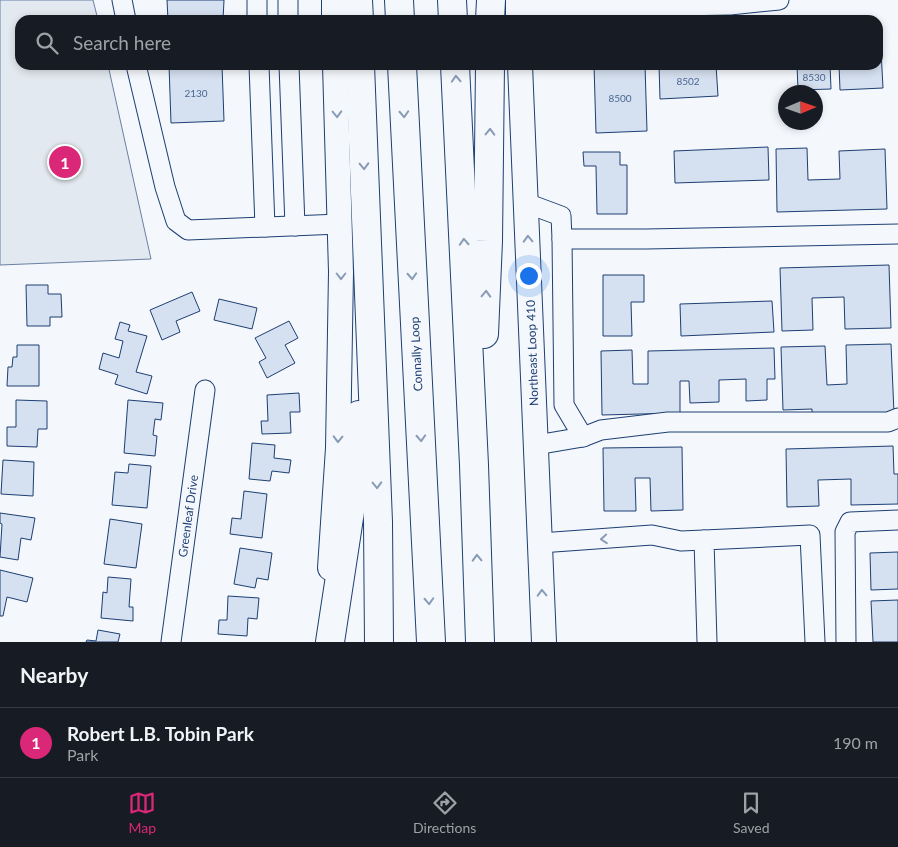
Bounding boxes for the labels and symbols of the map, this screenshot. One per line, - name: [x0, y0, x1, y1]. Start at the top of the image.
- house number: 8530: [802, 71, 826, 83]
- one-way arrow: [451, 75, 461, 83]
- house number: 8502: [676, 75, 700, 87]
- north arrow: [778, 85, 823, 130]
- house number: 2130: [184, 87, 208, 99]
- house number: 8500: [608, 92, 632, 104]
- one-way arrow: [331, 110, 342, 118]
- one-way arrow: [399, 110, 410, 118]
- one-way arrow: [485, 128, 495, 136]
- pin: 1: [49, 143, 81, 181]
- one-way arrow: [359, 162, 370, 170]
- one-way arrow: [522, 234, 533, 242]
- one-way arrow: [458, 238, 469, 246]
- your location: [516, 263, 542, 289]
- one-way arrow: [336, 272, 346, 280]
- one-way arrow: [407, 272, 418, 280]
- one-way arrow: [480, 290, 491, 298]
- street label: Northeast Loop 410: [523, 300, 541, 406]
- street label: Connally Loop: [407, 316, 425, 392]
- one-way arrow: [333, 435, 343, 443]
- one-way arrow: [415, 435, 426, 443]
- street label: Greenleaf Drive: [175, 474, 201, 558]
- one-way arrow: [371, 481, 382, 489]
- one-way arrow: [599, 534, 607, 545]
- one-way arrow: [472, 554, 483, 562]
- one-way arrow: [536, 589, 547, 597]
- one-way arrow: [423, 597, 434, 605]

